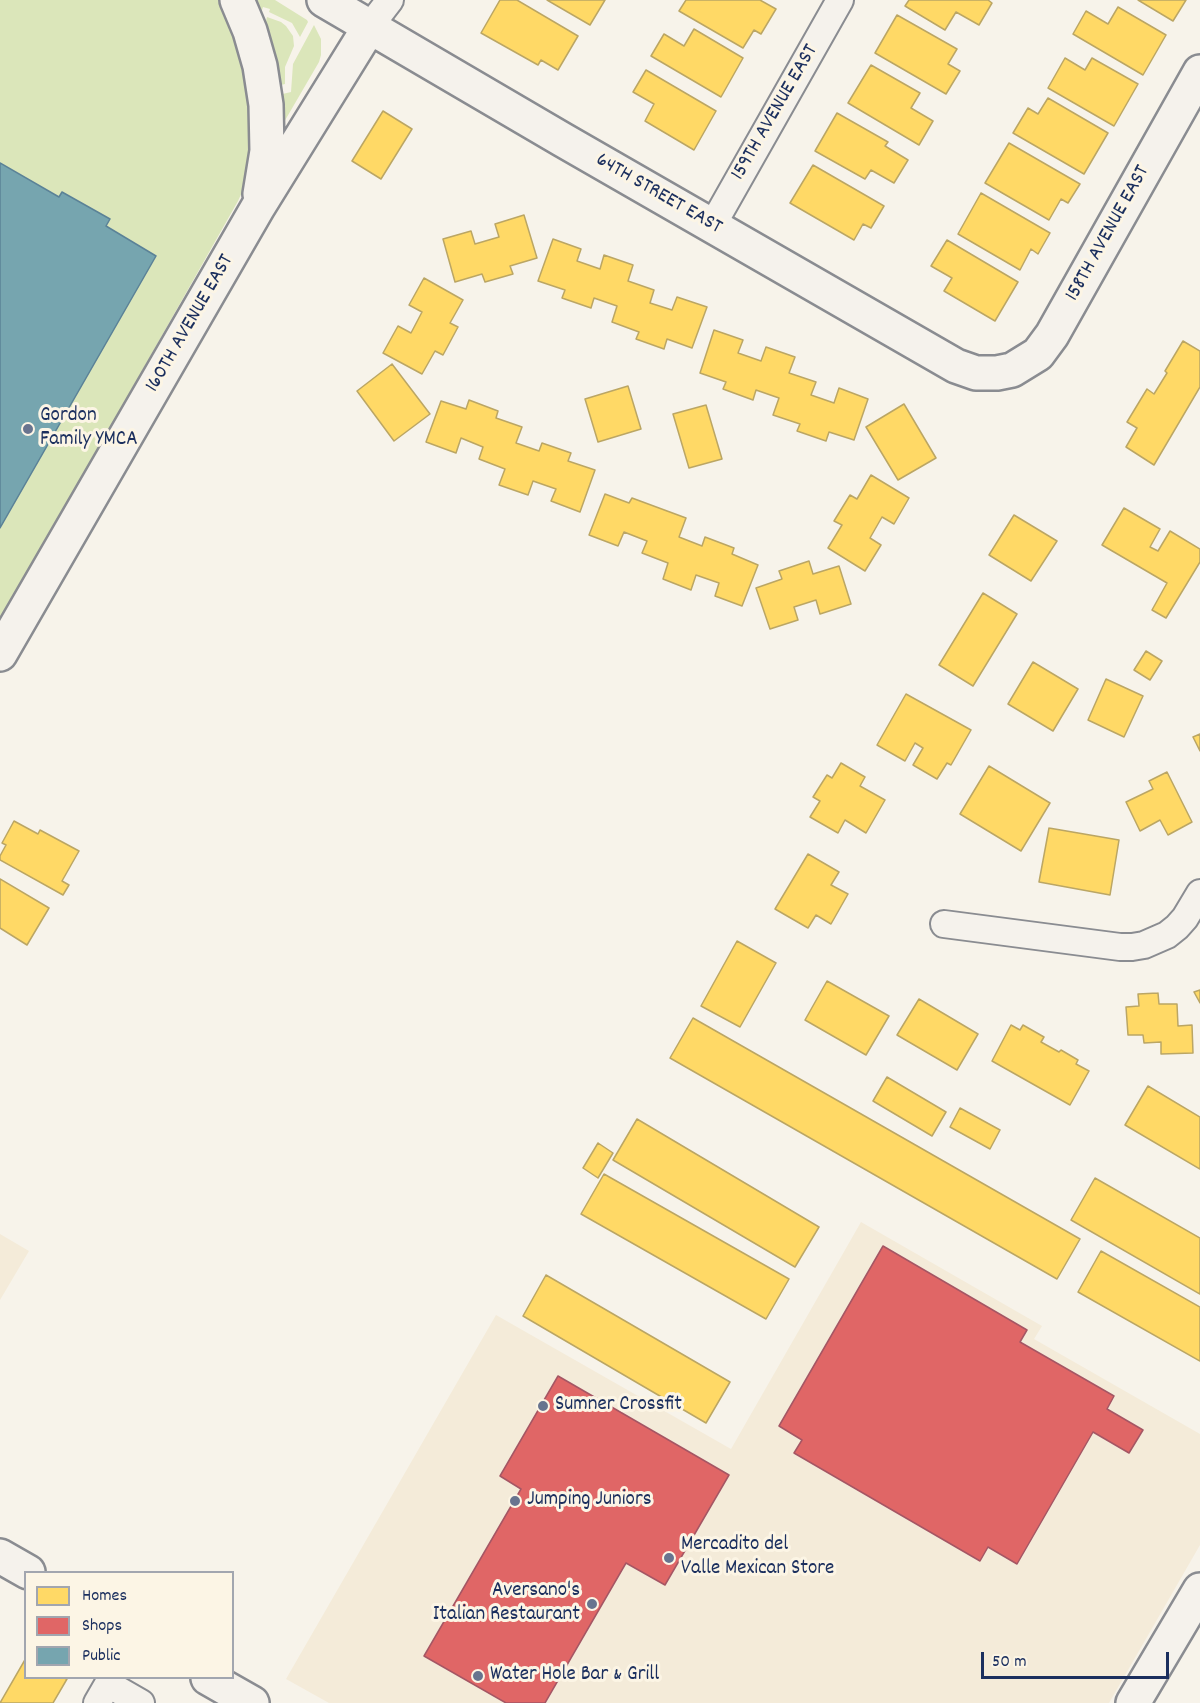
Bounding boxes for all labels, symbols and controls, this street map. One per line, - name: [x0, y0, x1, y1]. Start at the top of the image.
- street label: 159TH AVENUE EAST: [727, 41, 825, 185]
- street label: 64TH STREET EAST: [590, 149, 726, 241]
- street label: 158TH AVENUE EAST: [1061, 162, 1157, 306]
- street label: 160TH AVENUE EAST: [141, 251, 241, 397]
- place label: Gordon Family YMCA: [40, 404, 138, 454]
- marker: Gordon Family YMCA: [21, 422, 35, 436]
- place label: Sumner Crossfit: [555, 1393, 682, 1419]
- marker: Sumner Crossfit: [536, 1399, 550, 1413]
- place label: Jumping Juniors: [527, 1488, 652, 1514]
- marker: Jumping Juniors: [508, 1494, 522, 1508]
- place label: Mercadito del Valle Mexican Store: [681, 1533, 834, 1583]
- marker: Mercadito del Valle Mexican Store: [662, 1551, 676, 1565]
- legend: [24, 1571, 234, 1679]
- place label: Aversano's Italian Restaurant: [433, 1579, 580, 1629]
- text: Homes: [82, 1584, 127, 1609]
- marker: Aversano's Italian Restaurant: [585, 1597, 599, 1611]
- text: Shops: [82, 1614, 122, 1639]
- scale bar: [984, 1640, 1172, 1678]
- text: Public: [82, 1644, 121, 1669]
- text: 50 m: [992, 1650, 1027, 1675]
- place label: Water Hole Bar & Grill: [490, 1663, 659, 1689]
- marker: Water Hole Bar & Grill: [471, 1669, 485, 1683]

